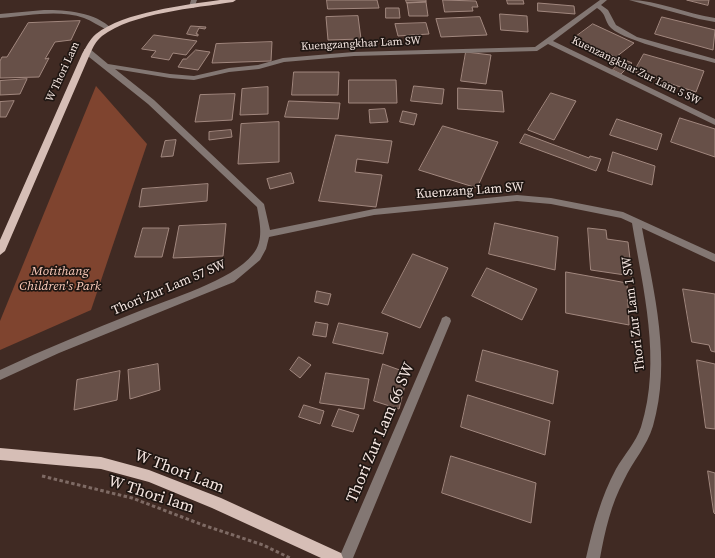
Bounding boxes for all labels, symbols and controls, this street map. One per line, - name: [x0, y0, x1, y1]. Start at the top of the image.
- street label: Kuengzangkhar Lam SW: [301, 34, 421, 54]
- street label: Kuenzangkhar Zur Lam 5 SW: [569, 34, 703, 108]
- street label: W Thori Lam: [43, 40, 83, 104]
- street label: Kuenzang Lam SW: [415, 179, 525, 203]
- street label: Thori Zur Lam 1 SW: [619, 256, 649, 372]
- street label: Thori Zur Lam 57 SW: [110, 257, 228, 319]
- park label: Motithang Children's Park: [19, 264, 101, 295]
- street label: Thori Zur Lam 66 SW: [343, 360, 419, 506]
- street label: W Thori Lam: [131, 446, 227, 498]
- street label: W Thori lam: [105, 472, 197, 518]

